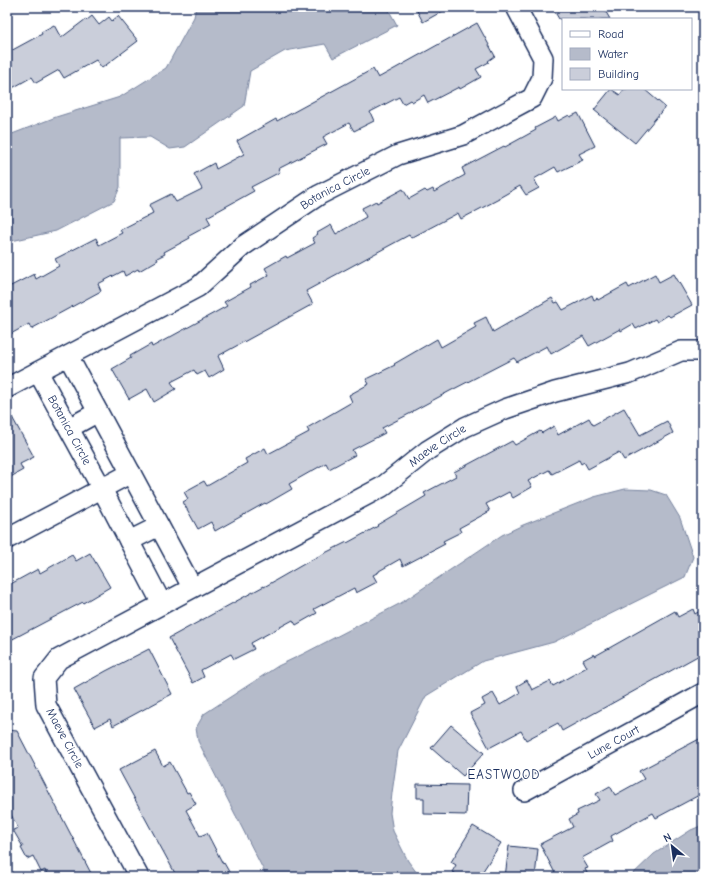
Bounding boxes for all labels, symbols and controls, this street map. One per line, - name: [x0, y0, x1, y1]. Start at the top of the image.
- legend: [562, 18, 692, 90]
- text: Road: [598, 27, 624, 41]
- text: Water: [598, 47, 628, 61]
- text: Building: [598, 67, 639, 81]
- street label: Botanica Circle: [298, 163, 372, 213]
- street label: Botanica Circle: [45, 393, 94, 467]
- street label: Maeve Circle: [406, 421, 468, 470]
- street label: Maeve Circle: [43, 706, 87, 770]
- street label: Lune Court: [585, 722, 642, 762]
- district label: EASTWOOD: [467, 767, 541, 782]
- north arrow: [652, 826, 692, 866]
- text: N: [661, 830, 674, 845]

